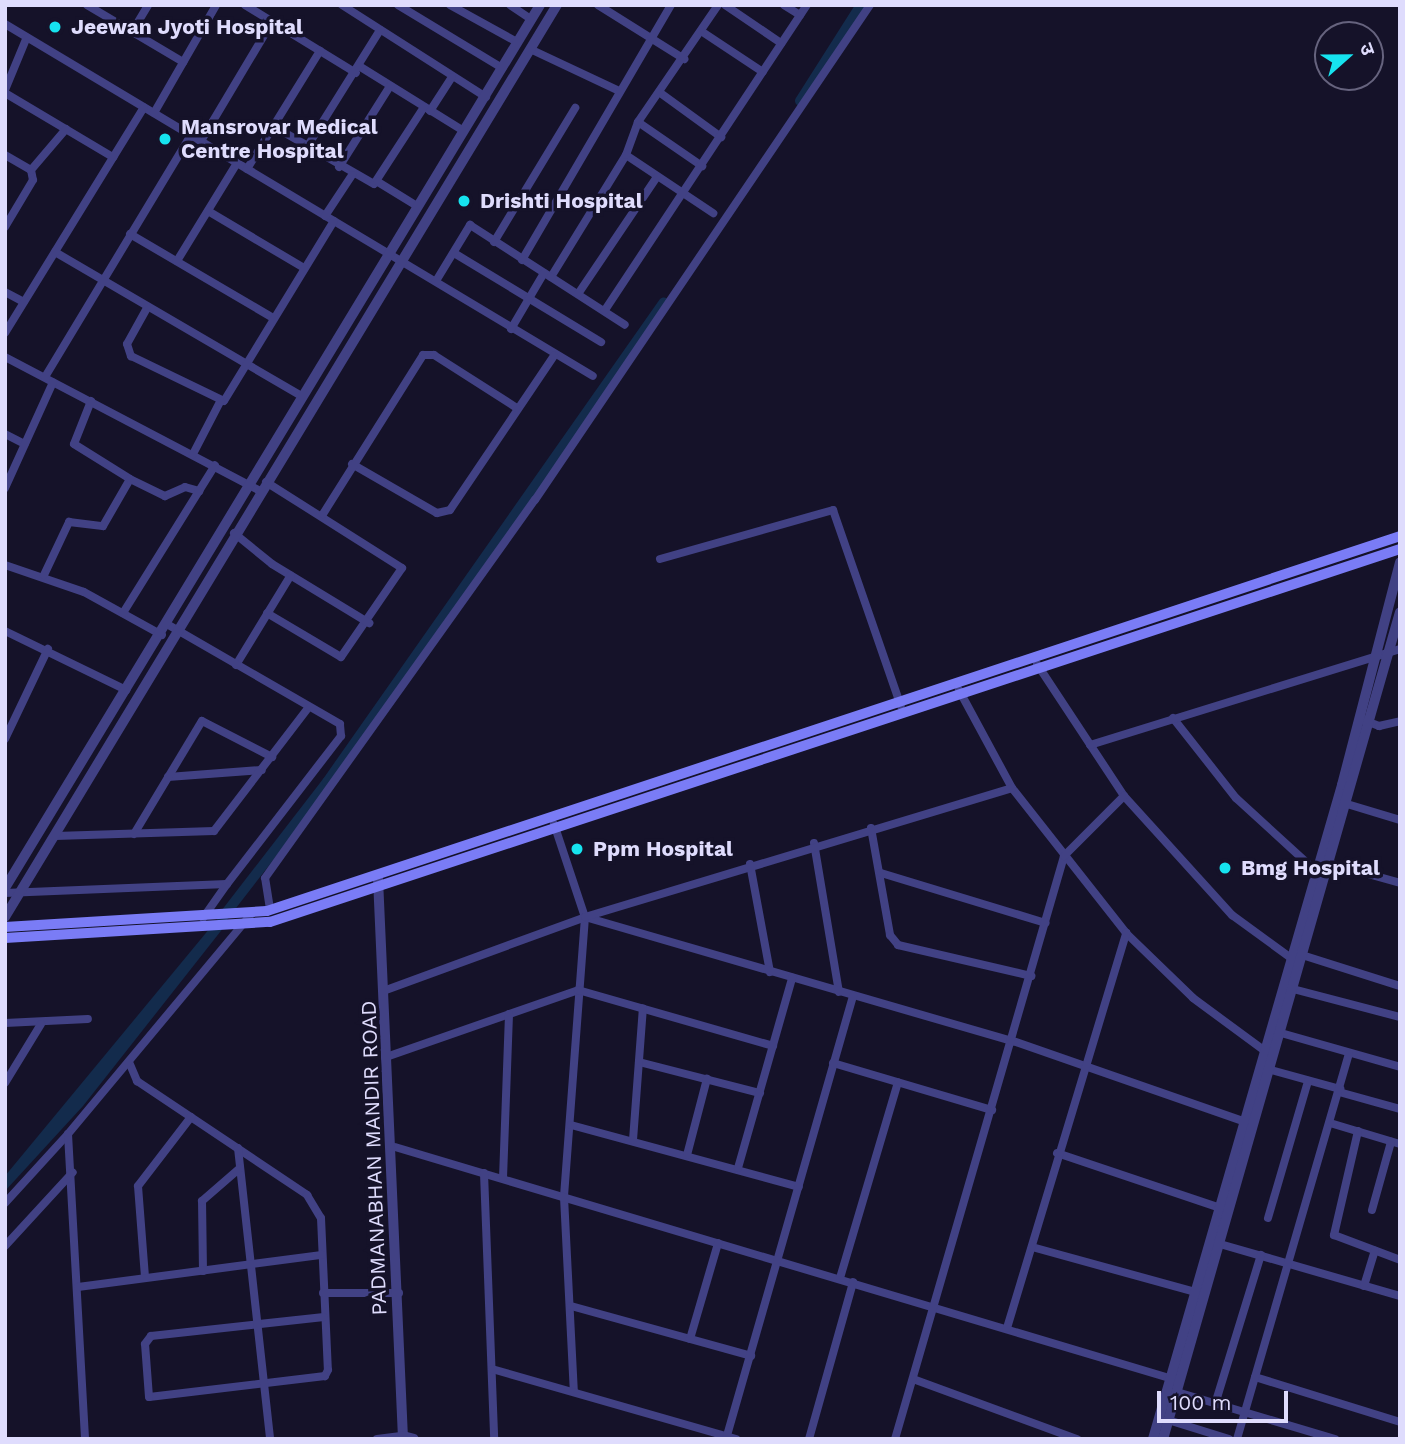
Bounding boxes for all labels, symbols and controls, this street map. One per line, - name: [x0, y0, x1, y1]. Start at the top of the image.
- place label: Jeewan Jyoti Hospital: [71, 14, 303, 40]
- marker: Jeewan Jyoti Hospital: [45, 17, 65, 37]
- north arrow: [1314, 21, 1384, 91]
- text: उ: [1354, 40, 1380, 58]
- place label: Mansrovar Medical Centre Hospital: [181, 114, 378, 164]
- marker: Mansrovar Medical Centre Hospital: [155, 129, 175, 149]
- place label: Drishti Hospital: [480, 188, 643, 214]
- marker: Drishti Hospital: [454, 191, 474, 211]
- place label: Ppm Hospital: [593, 836, 733, 862]
- marker: Ppm Hospital: [567, 839, 587, 859]
- place label: Bmg Hospital: [1241, 855, 1380, 881]
- marker: Bmg Hospital: [1215, 858, 1235, 878]
- street label: PADMANABHAN MANDIR ROAD: [356, 1000, 392, 1316]
- scale bar: [1160, 1378, 1291, 1422]
- text: 100 m: [1170, 1390, 1232, 1415]

